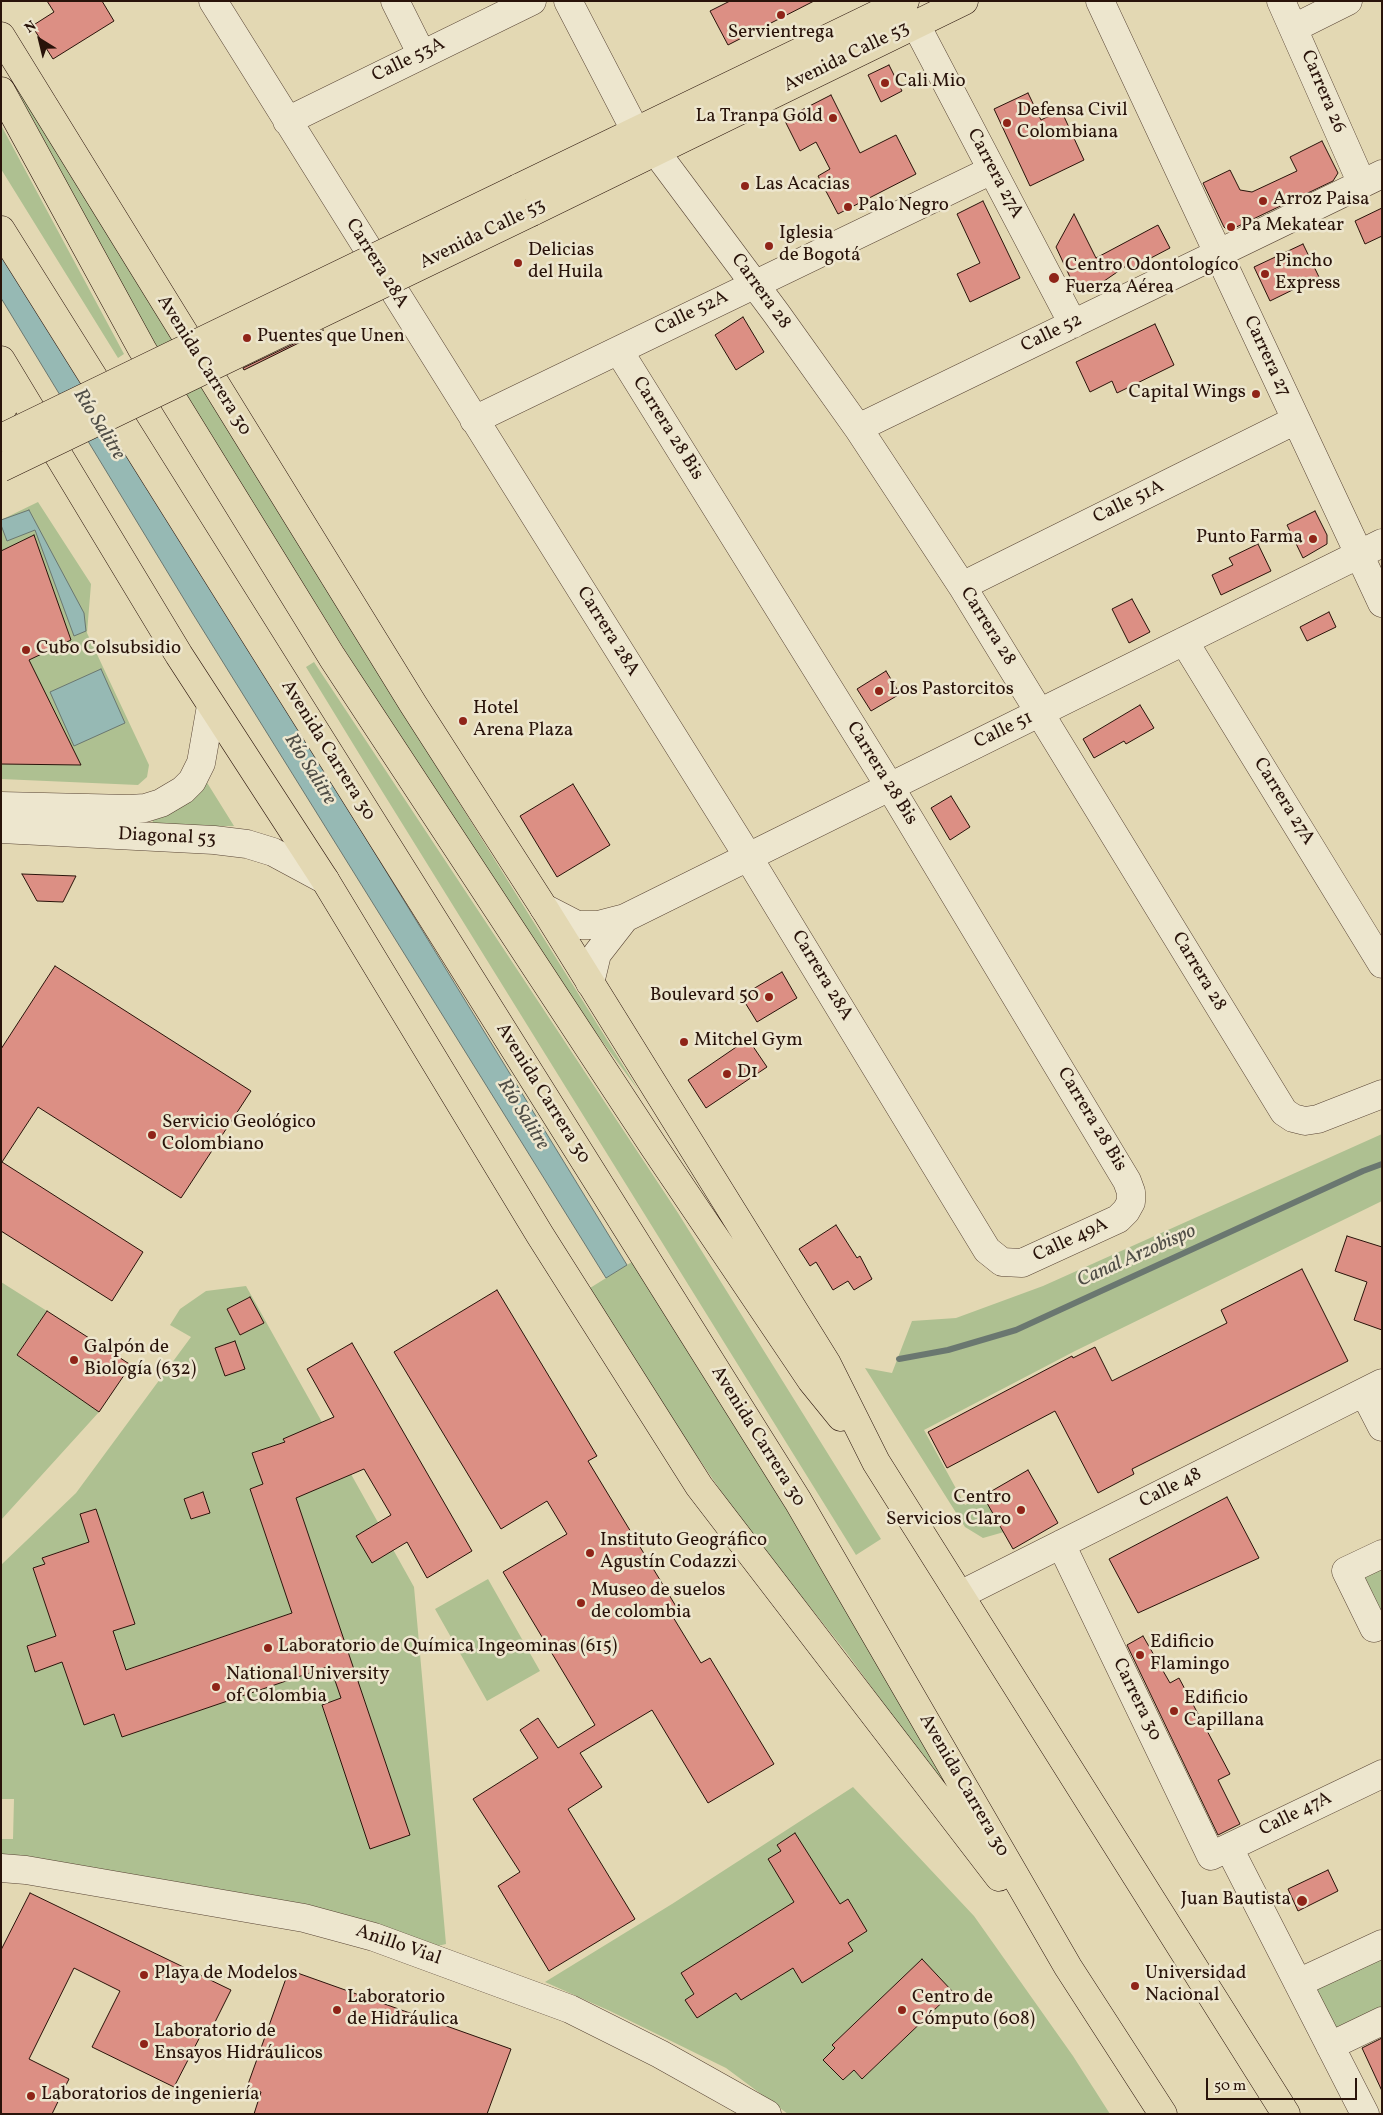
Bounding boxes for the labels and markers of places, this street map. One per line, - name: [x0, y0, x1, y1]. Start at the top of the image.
- marker: Servientrega: [775, 9, 787, 21]
- place label: Servientrega: [728, 23, 834, 45]
- place label: Cali Mio: [895, 72, 966, 94]
- marker: Cali Mio: [879, 77, 891, 89]
- place label: Defensa Civil Colombiana: [1017, 101, 1128, 145]
- place label: La Tranpa Gold: [696, 107, 823, 129]
- marker: La Tranpa Gold: [827, 112, 839, 124]
- marker: Defensa Civil Colombiana: [1001, 117, 1013, 129]
- place label: Las Acacias: [755, 175, 850, 197]
- marker: Las Acacias: [739, 180, 751, 192]
- place label: Arroz Paisa: [1273, 190, 1370, 212]
- marker: Arroz Paisa: [1257, 195, 1269, 207]
- place label: Palo Negro: [858, 196, 949, 218]
- marker: Palo Negro: [842, 201, 854, 213]
- place label: Pa Mekatear: [1241, 216, 1344, 238]
- marker: Pa Mekatear: [1225, 221, 1237, 233]
- place label: Iglesia de Bogotá: [779, 224, 860, 268]
- marker: Iglesia de Bogotá: [763, 240, 775, 252]
- place label: Delicias del Huila: [528, 241, 603, 285]
- place label: Pincho Express: [1275, 252, 1340, 296]
- place label: Centro Odontologíco Fuerza Aérea: [1065, 256, 1239, 300]
- marker: Delicias del Huila: [512, 257, 524, 269]
- marker: Pincho Express: [1259, 268, 1271, 280]
- marker: Centro Odontologíco Fuerza Aérea: [1047, 271, 1061, 285]
- place label: Puentes que Unen: [257, 327, 405, 349]
- marker: Puentes que Unen: [241, 332, 253, 344]
- place label: Capital Wings: [1129, 383, 1246, 405]
- marker: Capital Wings: [1250, 388, 1262, 400]
- place label: Punto Farma: [1196, 528, 1303, 550]
- marker: Punto Farma: [1307, 533, 1319, 545]
- place label: Cubo Colsubsidio: [36, 639, 181, 661]
- marker: Cubo Colsubsidio: [20, 644, 32, 656]
- place label: Los Pastorcitos: [889, 680, 1014, 702]
- marker: Los Pastorcitos: [873, 685, 885, 697]
- place label: Hotel Arena Plaza: [473, 699, 573, 743]
- marker: Hotel Arena Plaza: [457, 715, 469, 727]
- place label: Boulevard 50: [650, 986, 759, 1008]
- marker: Boulevard 50: [763, 991, 775, 1003]
- place label: Mitchel Gym: [694, 1031, 803, 1053]
- marker: Mitchel Gym: [678, 1036, 690, 1048]
- place label: D1: [737, 1063, 758, 1085]
- marker: D1: [721, 1068, 733, 1080]
- place label: Servicio Geológico Colombiano: [162, 1113, 316, 1157]
- marker: Servicio Geológico Colombiano: [146, 1129, 158, 1141]
- place label: Galpón de Biología (632): [84, 1338, 196, 1382]
- marker: Galpón de Biología (632): [68, 1354, 80, 1366]
- place label: Centro Servicios Claro: [886, 1488, 1011, 1532]
- marker: Centro Servicios Claro: [1015, 1504, 1027, 1516]
- place label: Instituto Geográfico Agustín Codazzi: [600, 1531, 767, 1575]
- marker: Instituto Geográfico Agustín Codazzi: [584, 1547, 596, 1559]
- place label: Museo de suelos de colombia: [591, 1581, 725, 1625]
- marker: Museo de suelos de colombia: [575, 1597, 587, 1609]
- place label: Edificio Flamingo: [1150, 1633, 1229, 1677]
- place label: Laboratorio de Química Ingeominas (615): [278, 1637, 617, 1659]
- marker: Laboratorio de Química Ingeominas (615): [262, 1642, 274, 1654]
- marker: Edificio Flamingo: [1134, 1649, 1146, 1661]
- place label: National University of Colombia: [226, 1665, 390, 1709]
- marker: National University of Colombia: [210, 1681, 222, 1693]
- place label: Edificio Capillana: [1184, 1689, 1264, 1733]
- marker: Edificio Capillana: [1168, 1705, 1180, 1717]
- place label: Juan Bautista: [1181, 1890, 1291, 1912]
- marker: Juan Bautista: [1295, 1894, 1309, 1908]
- place label: Playa de Modelos: [154, 1964, 298, 1986]
- place label: Universidad Nacional: [1145, 1964, 1246, 2008]
- marker: Playa de Modelos: [138, 1969, 150, 1981]
- marker: Universidad Nacional: [1129, 1980, 1141, 1992]
- place label: Laboratorio de Hidráulica: [347, 1988, 459, 2032]
- place label: Centro de Cómputo (608): [912, 1988, 1035, 2032]
- marker: Laboratorio de Hidráulica: [331, 2004, 343, 2016]
- marker: Centro de Cómputo (608): [896, 2004, 908, 2016]
- place label: Laboratorio de Ensayos Hidráulicos: [154, 2022, 323, 2066]
- marker: Laboratorio de Ensayos Hidráulicos: [138, 2038, 150, 2050]
- place label: Laboratorios de ingeniería: [41, 2085, 260, 2107]
- marker: Laboratorios de ingeniería: [25, 2090, 37, 2102]

